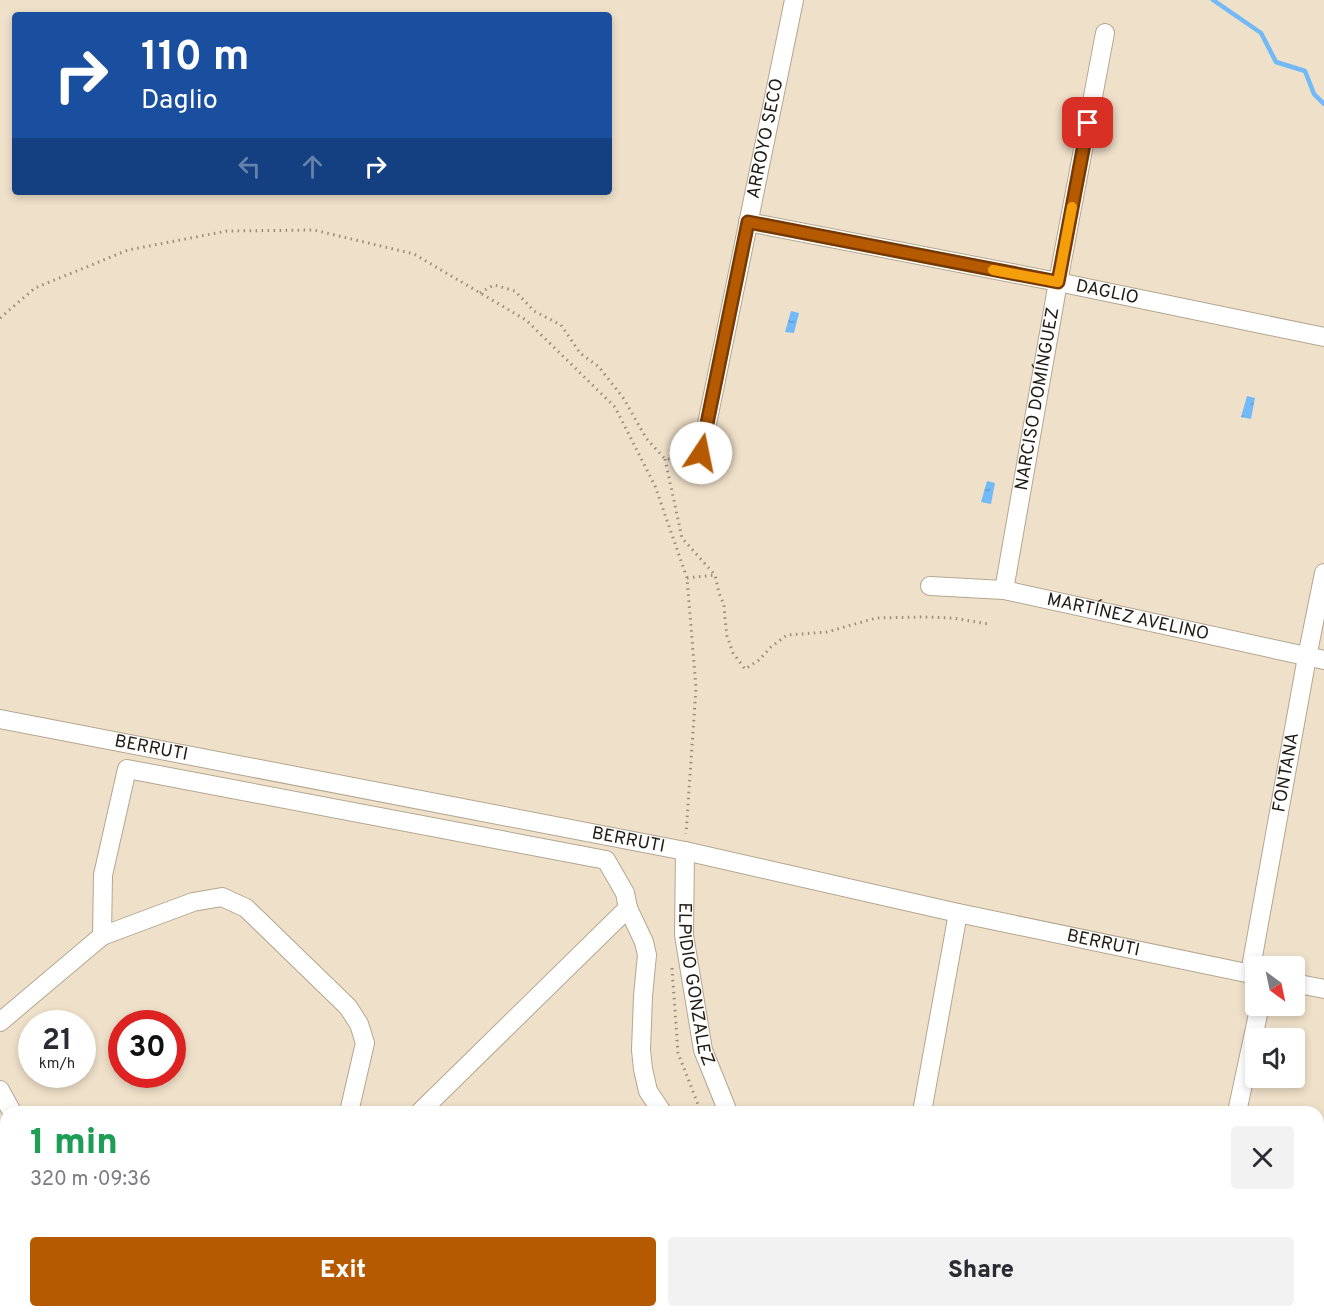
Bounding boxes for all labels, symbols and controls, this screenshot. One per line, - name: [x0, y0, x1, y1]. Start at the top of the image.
- text: 110 m: [141, 32, 250, 85]
- icon: right: [42, 36, 120, 114]
- street label: ARROYO SECO: [742, 76, 789, 201]
- text: Daglio: [141, 84, 218, 118]
- pin: [1062, 97, 1113, 148]
- icon: arrive: [1071, 106, 1104, 139]
- icon: left: [233, 150, 266, 183]
- icon: ahead: [296, 150, 329, 183]
- icon: right: [359, 150, 392, 183]
- street label: DAGLIO: [1074, 274, 1141, 310]
- street label: NARCISO DOMÍNGUEZ: [1010, 305, 1065, 492]
- position arrow: [669, 421, 733, 485]
- street label: MARTÍNEZ AVELINO: [1045, 588, 1211, 646]
- street label: BERRUTI: [113, 730, 190, 766]
- street label: FONTANA: [1268, 730, 1305, 814]
- street label: BERRUTI: [590, 822, 667, 858]
- street label: ELPIDIO GONZALEZ: [673, 902, 720, 1069]
- street label: BERRUTI: [1065, 924, 1142, 962]
- north arrow: [1245, 956, 1305, 1016]
- map controls: [1245, 956, 1305, 1088]
- speed limit sign: 30: [108, 1010, 186, 1088]
- text: 21: [42, 1023, 72, 1060]
- button: sound: [1245, 1028, 1305, 1088]
- text: km/h: [39, 1055, 75, 1074]
- text: 1 min: [30, 1121, 118, 1167]
- button: close: [1231, 1126, 1294, 1189]
- text: 320 m · 09:36: [30, 1167, 151, 1193]
- button: Exit: [30, 1237, 656, 1306]
- button: Share: [668, 1237, 1294, 1306]

